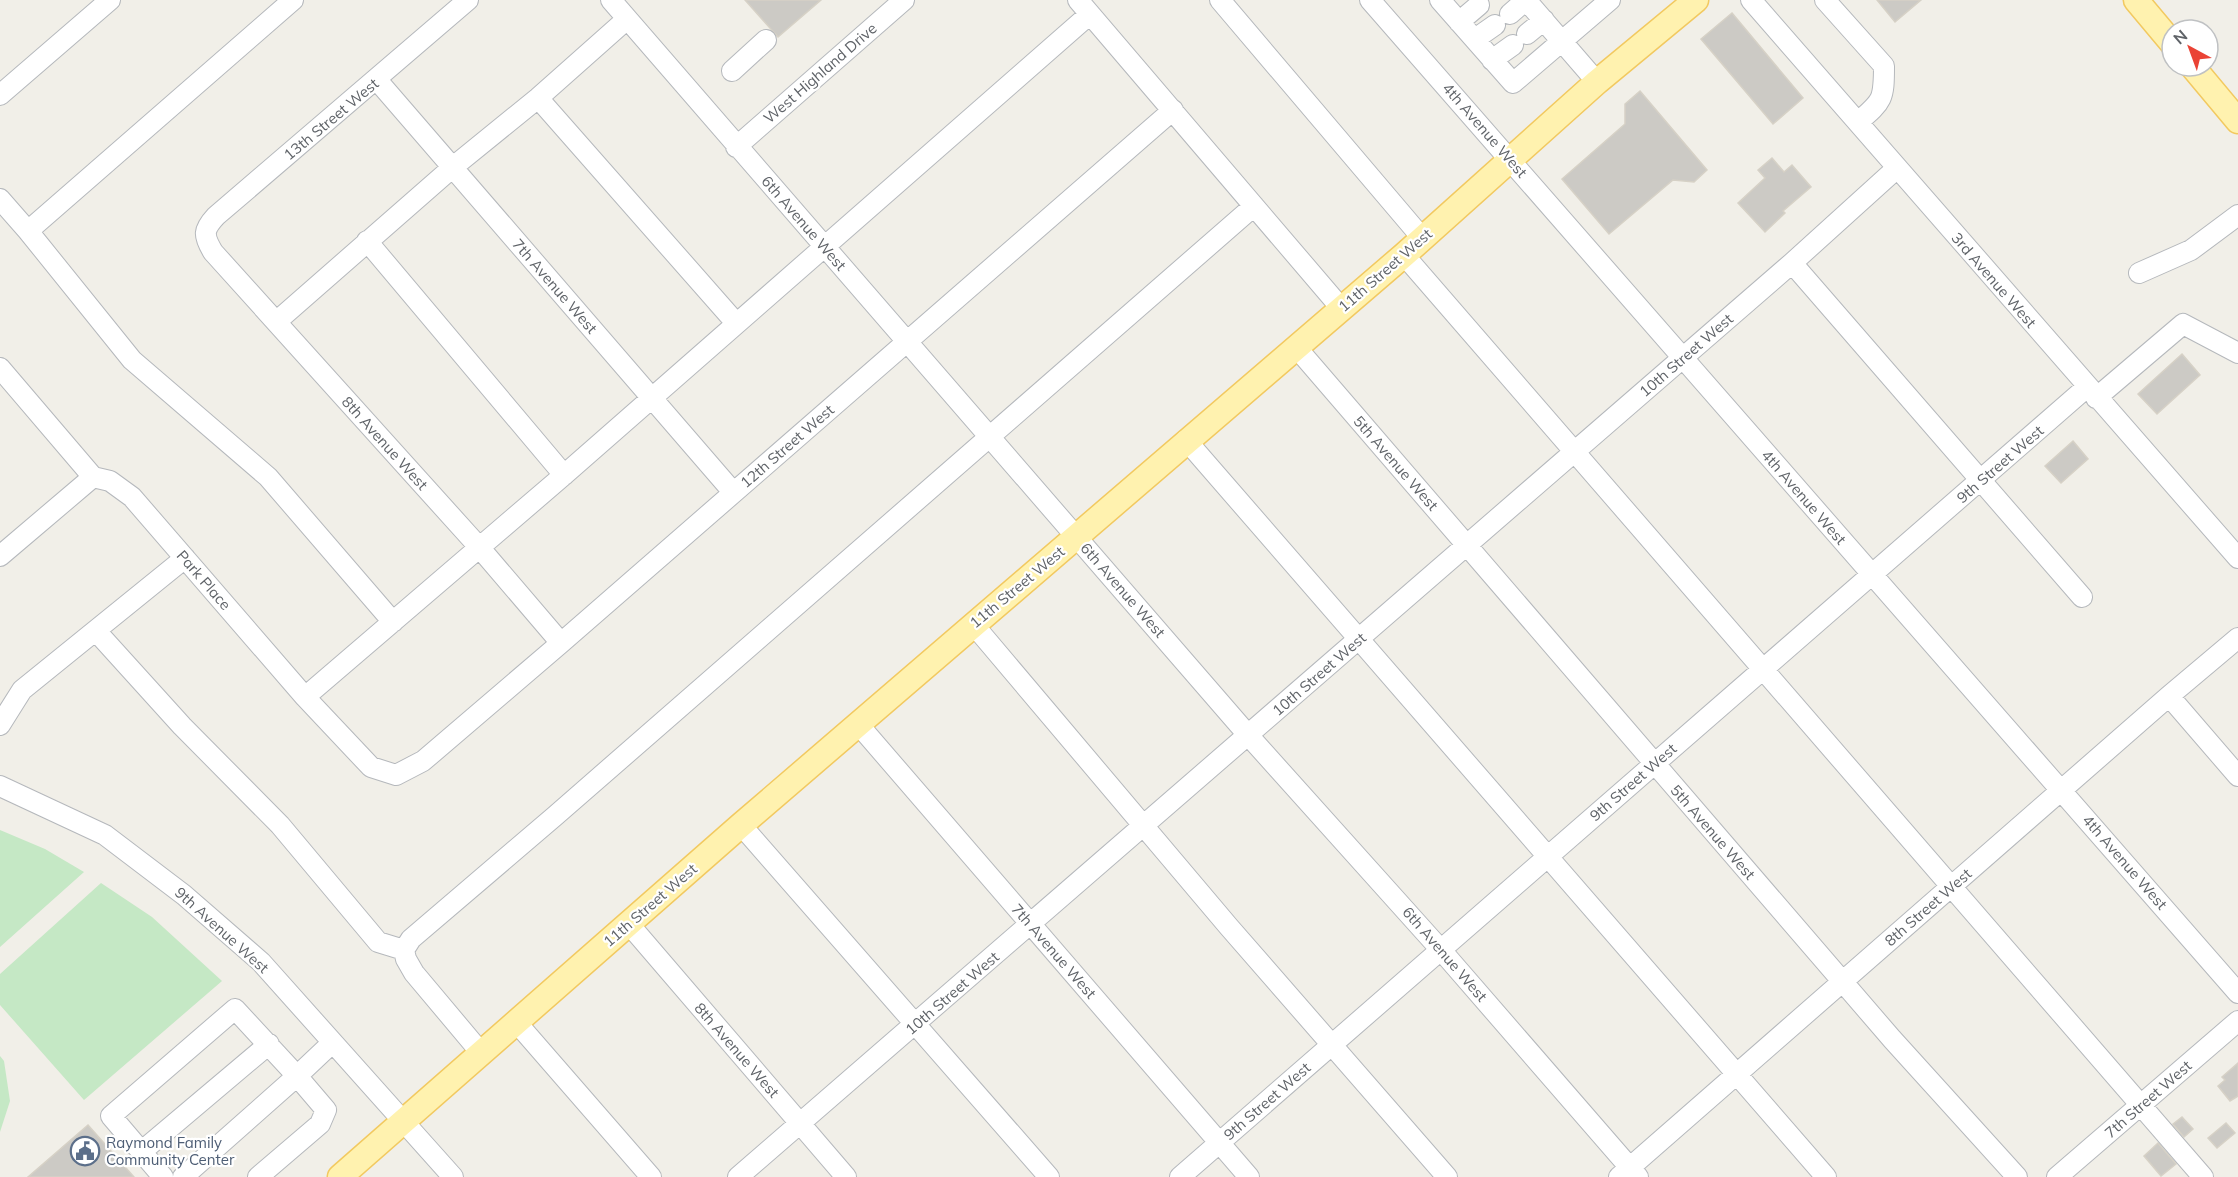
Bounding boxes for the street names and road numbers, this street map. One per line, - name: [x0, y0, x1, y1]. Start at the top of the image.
- street label: West Highland Drive: [759, 19, 881, 127]
- street label: 13th Street West: [280, 74, 382, 164]
- street label: 4th Avenue West: [1439, 79, 1531, 181]
- street label: 6th Avenue West: [758, 172, 850, 274]
- street label: 11th Street West: [1334, 224, 1436, 316]
- street label: 3rd Avenue West: [1947, 228, 2041, 332]
- street label: 7th Avenue West: [509, 235, 601, 337]
- street label: 10th Street West: [1635, 309, 1737, 401]
- street label: 8th Avenue West: [338, 392, 432, 494]
- street label: 12th Street West: [736, 400, 838, 492]
- street label: 5th Avenue West: [1350, 412, 1442, 514]
- street label: 9th Street West: [1953, 421, 2047, 507]
- street label: 4th Avenue West: [1758, 446, 1850, 548]
- street label: 6th Avenue West: [1077, 539, 1169, 641]
- street label: 11th Street West: [966, 542, 1068, 632]
- street label: Park Place: [173, 546, 235, 614]
- street label: 10th Street West: [1268, 628, 1370, 720]
- street label: 9th Street West: [1586, 739, 1680, 825]
- street label: 5th Avenue West: [1667, 781, 1759, 883]
- street label: 4th Avenue West: [2079, 811, 2171, 913]
- street label: 11th Street West: [599, 859, 701, 951]
- street label: 8th Street West: [1881, 864, 1975, 950]
- street label: 9th Avenue West: [171, 883, 273, 977]
- street label: 7th Avenue West: [1008, 900, 1100, 1002]
- street label: 6th Avenue West: [1399, 903, 1491, 1005]
- street label: 10th Street West: [901, 947, 1003, 1039]
- street label: 8th Avenue West: [691, 999, 783, 1101]
- street label: 7th Street West: [2101, 1056, 2195, 1142]
- street label: 9th Street West: [1220, 1058, 1314, 1144]

